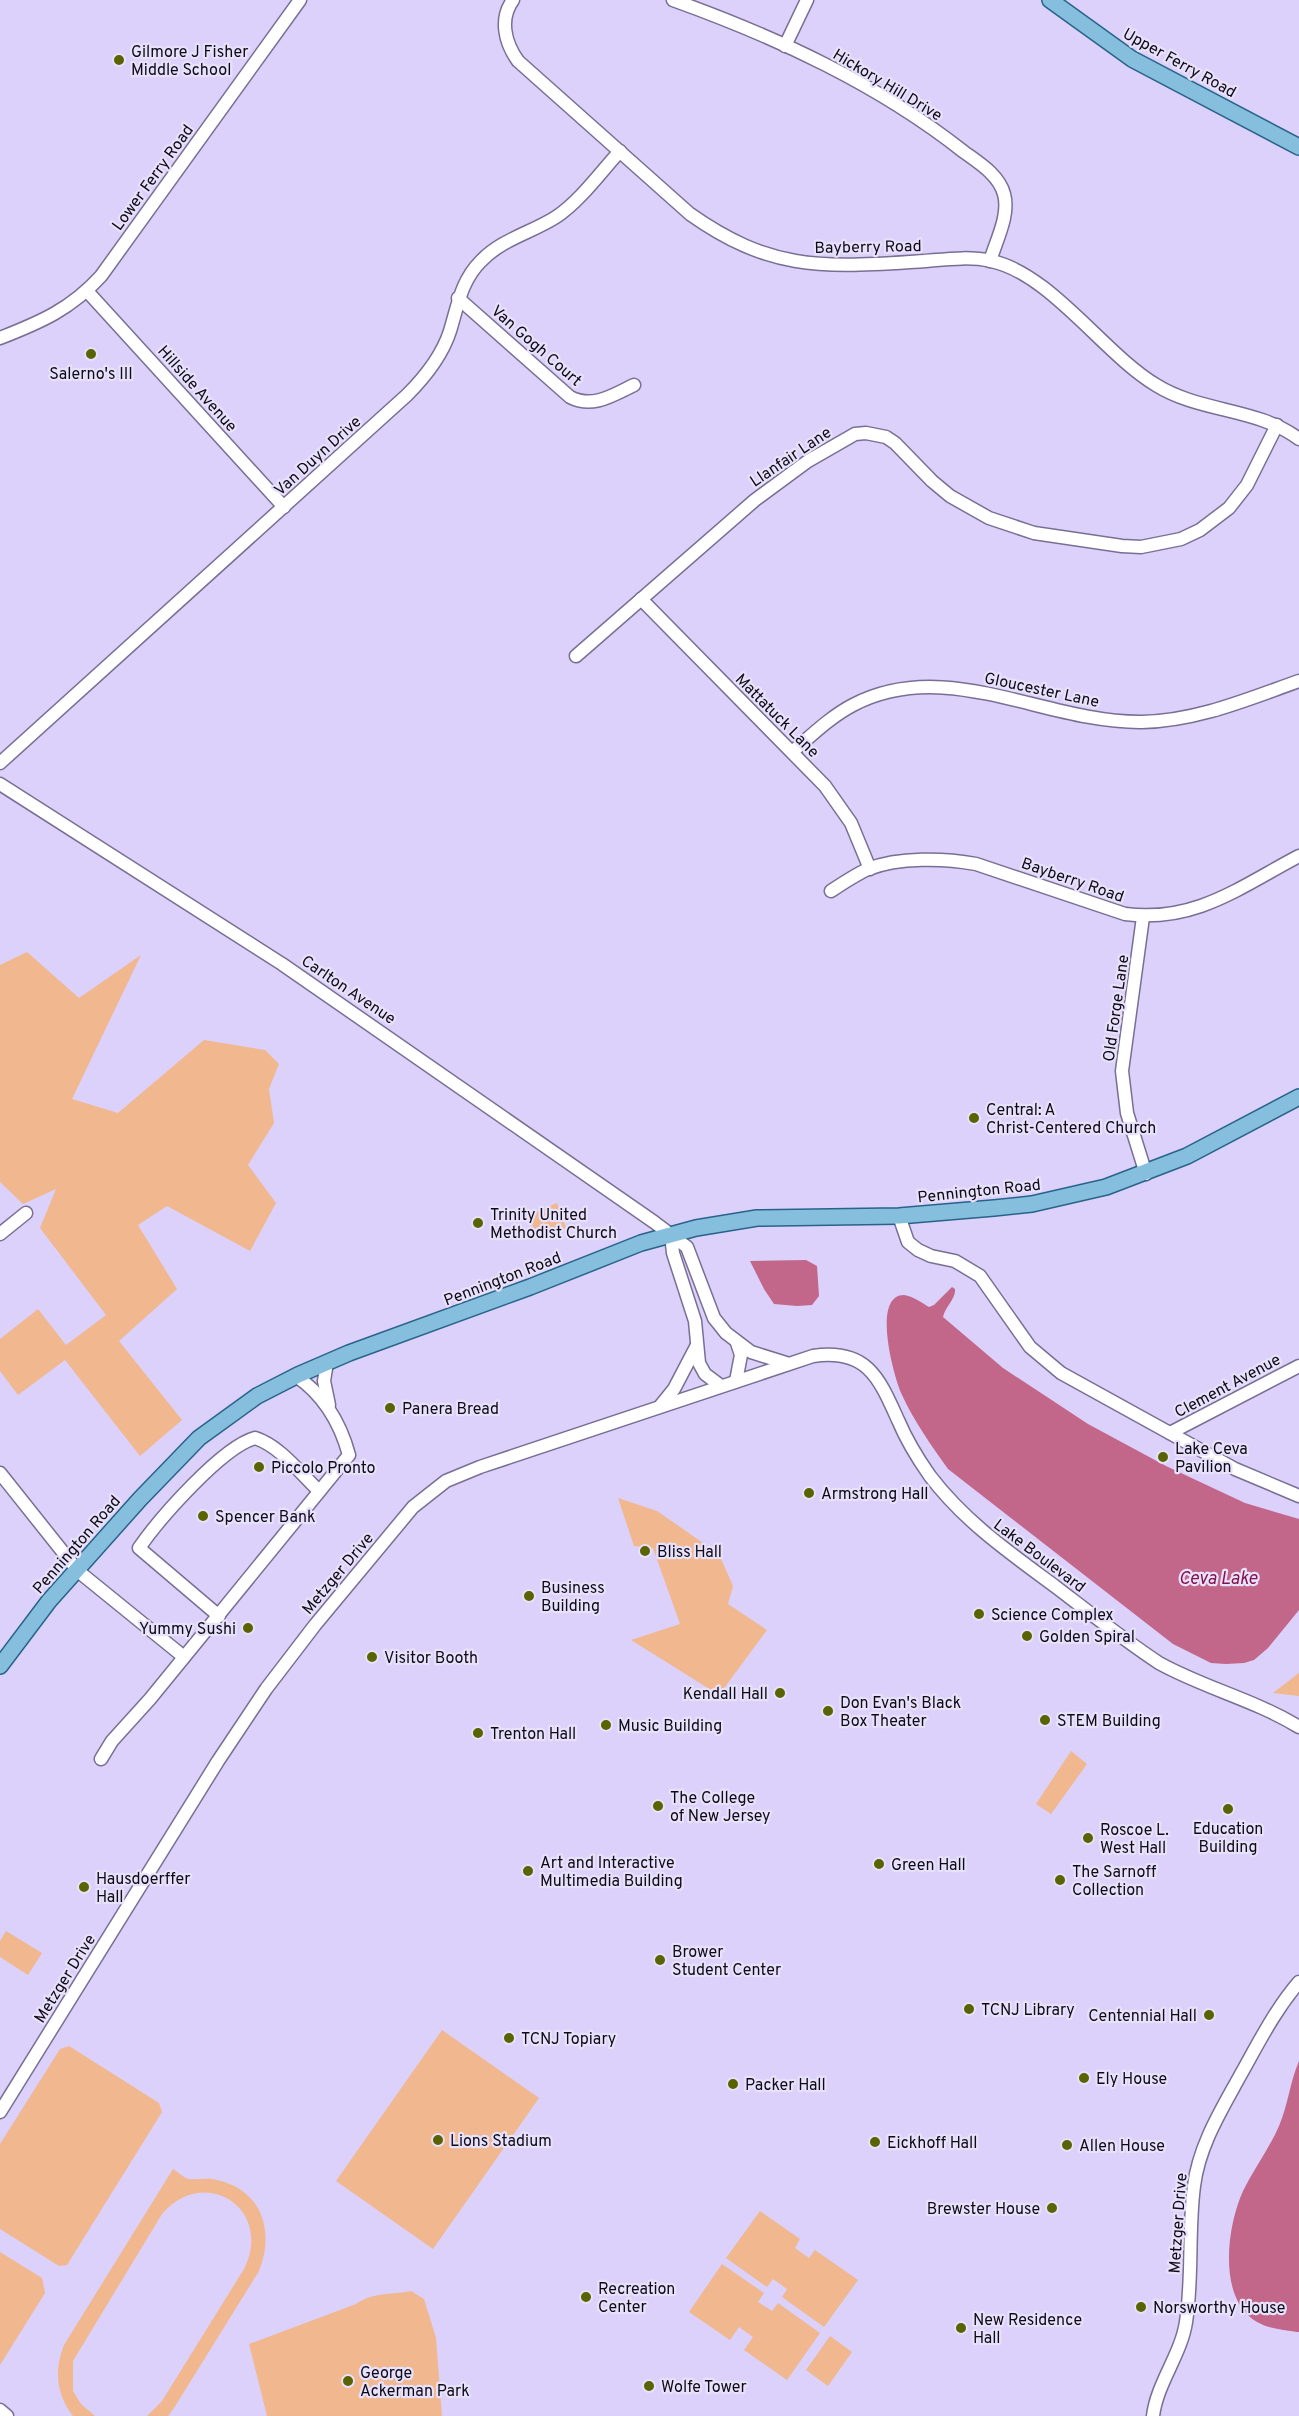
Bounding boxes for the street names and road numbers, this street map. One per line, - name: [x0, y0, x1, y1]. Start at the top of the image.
- street label: Upper Ferry Road: [1119, 24, 1239, 103]
- street label: Hickory Hill Drive: [829, 45, 945, 126]
- street label: Lower Ferry Road: [108, 121, 199, 235]
- street label: Bayberry Road: [814, 237, 922, 259]
- street label: Van Gogh Court: [486, 302, 585, 391]
- street label: Hillside Avenue: [152, 342, 241, 437]
- street label: Van Duyn Drive: [271, 412, 366, 501]
- street label: Llanfair Lane: [747, 423, 836, 492]
- street label: Gloucester Lane: [982, 669, 1101, 713]
- street label: Mattatuck Lane: [730, 670, 823, 763]
- street label: Bayberry Road: [1018, 854, 1126, 908]
- street label: Carlton Avenue: [297, 952, 399, 1030]
- street label: Old Forge Lane: [1100, 954, 1134, 1063]
- street label: Pennington Road: [917, 1176, 1042, 1208]
- street label: Pennington Road: [441, 1248, 564, 1311]
- street label: Clement Avenue: [1171, 1350, 1284, 1423]
- street label: Pennington Road: [29, 1492, 126, 1599]
- street label: Lake Boulevard: [989, 1515, 1089, 1598]
- street label: Metzger Drive: [298, 1529, 379, 1619]
- street label: Metzger Drive: [31, 1931, 101, 2027]
- street label: Metzger Drive: [1166, 2172, 1192, 2274]

